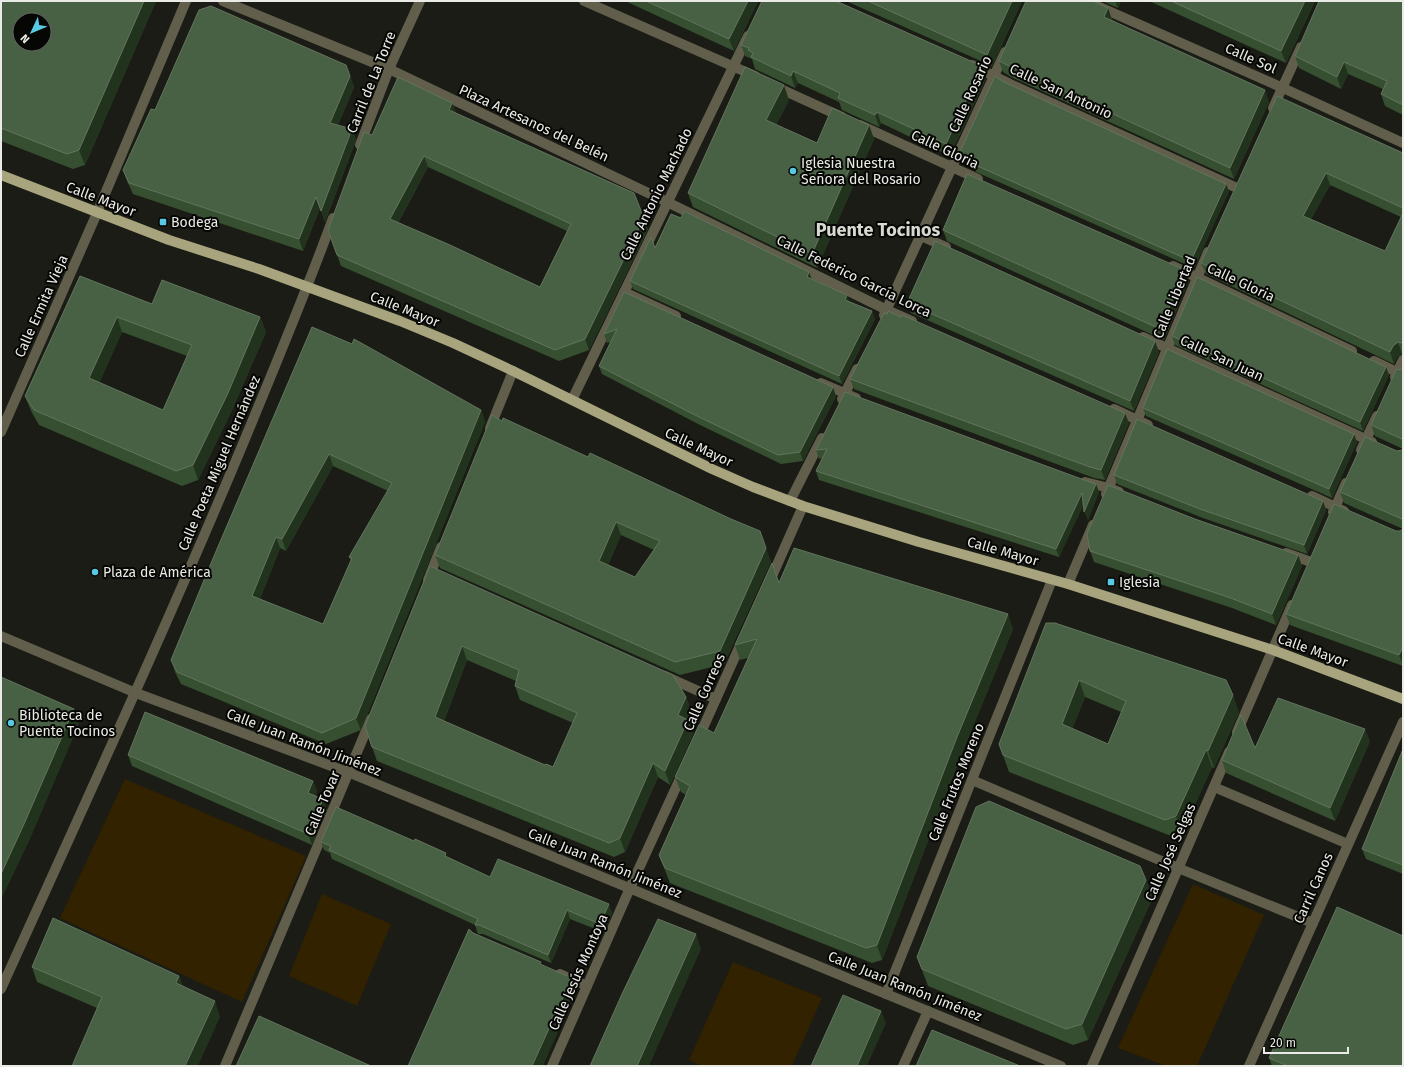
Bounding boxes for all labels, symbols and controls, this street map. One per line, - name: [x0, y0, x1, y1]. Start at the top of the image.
- north arrow: [12, 12, 52, 52]
- street label: Carril de La Torre: [343, 29, 400, 136]
- text: N: [18, 31, 32, 46]
- street label: Calle Sol: [1222, 40, 1279, 77]
- street label: Calle Rosario: [945, 53, 996, 135]
- street label: Calle San Antonio: [1007, 60, 1115, 123]
- street label: Plaza Artesanos del Belén: [456, 81, 611, 166]
- street label: Calle Antonio Machado: [617, 125, 696, 263]
- street label: Calle Gloria: [908, 126, 981, 173]
- place label: Iglesia Nuestra Señora del Rosario: [801, 155, 921, 188]
- marker: Iglesia Nuestra Señora del Rosario: [788, 166, 798, 176]
- street label: Calle Mayor: [64, 178, 139, 221]
- place label: Bodega: [171, 214, 218, 231]
- marker: Bodega: [158, 217, 168, 227]
- district label: Puente Tocinos: [816, 219, 940, 241]
- street label: Calle Federico García Lorca: [774, 232, 934, 321]
- street label: Calle Ermita Vieja: [11, 252, 72, 360]
- street label: Calle Libertad: [1149, 253, 1199, 341]
- street label: Calle Gloria: [1204, 259, 1277, 306]
- street label: Calle Mayor: [368, 288, 443, 331]
- street label: Calle San Juan: [1177, 332, 1266, 385]
- street label: Calle Poeta Miguel Hernández: [175, 373, 264, 553]
- street label: Calle Mayor: [662, 424, 736, 471]
- street label: Calle Mayor: [965, 533, 1041, 570]
- place label: Plaza de América: [103, 564, 211, 581]
- marker: Plaza de América: [90, 567, 100, 577]
- place label: Iglesia: [1119, 574, 1160, 591]
- marker: Iglesia: [1106, 577, 1116, 587]
- street label: Calle Mayor: [1275, 630, 1351, 671]
- street label: Calle Correos: [680, 650, 729, 734]
- street label: Calle Juan Ramón Jiménez: [224, 705, 384, 780]
- place label: Biblioteca de Puente Tocinos: [19, 707, 116, 740]
- marker: Biblioteca de Puente Tocinos: [6, 718, 16, 728]
- street label: Calle Frutos Moreno: [925, 721, 988, 844]
- street label: Calle Tovar: [301, 768, 344, 838]
- street label: Calle José Selgas: [1141, 800, 1200, 904]
- street label: Calle Juan Ramón Jiménez: [525, 825, 684, 902]
- street label: Carril Canos: [1290, 850, 1337, 926]
- street label: Calle Jesús Montoya: [545, 911, 612, 1033]
- street label: Calle Juan Ramón Jiménez: [825, 948, 984, 1025]
- scale bar: [1264, 1029, 1348, 1055]
- text: 20 m: [1270, 1036, 1296, 1050]

